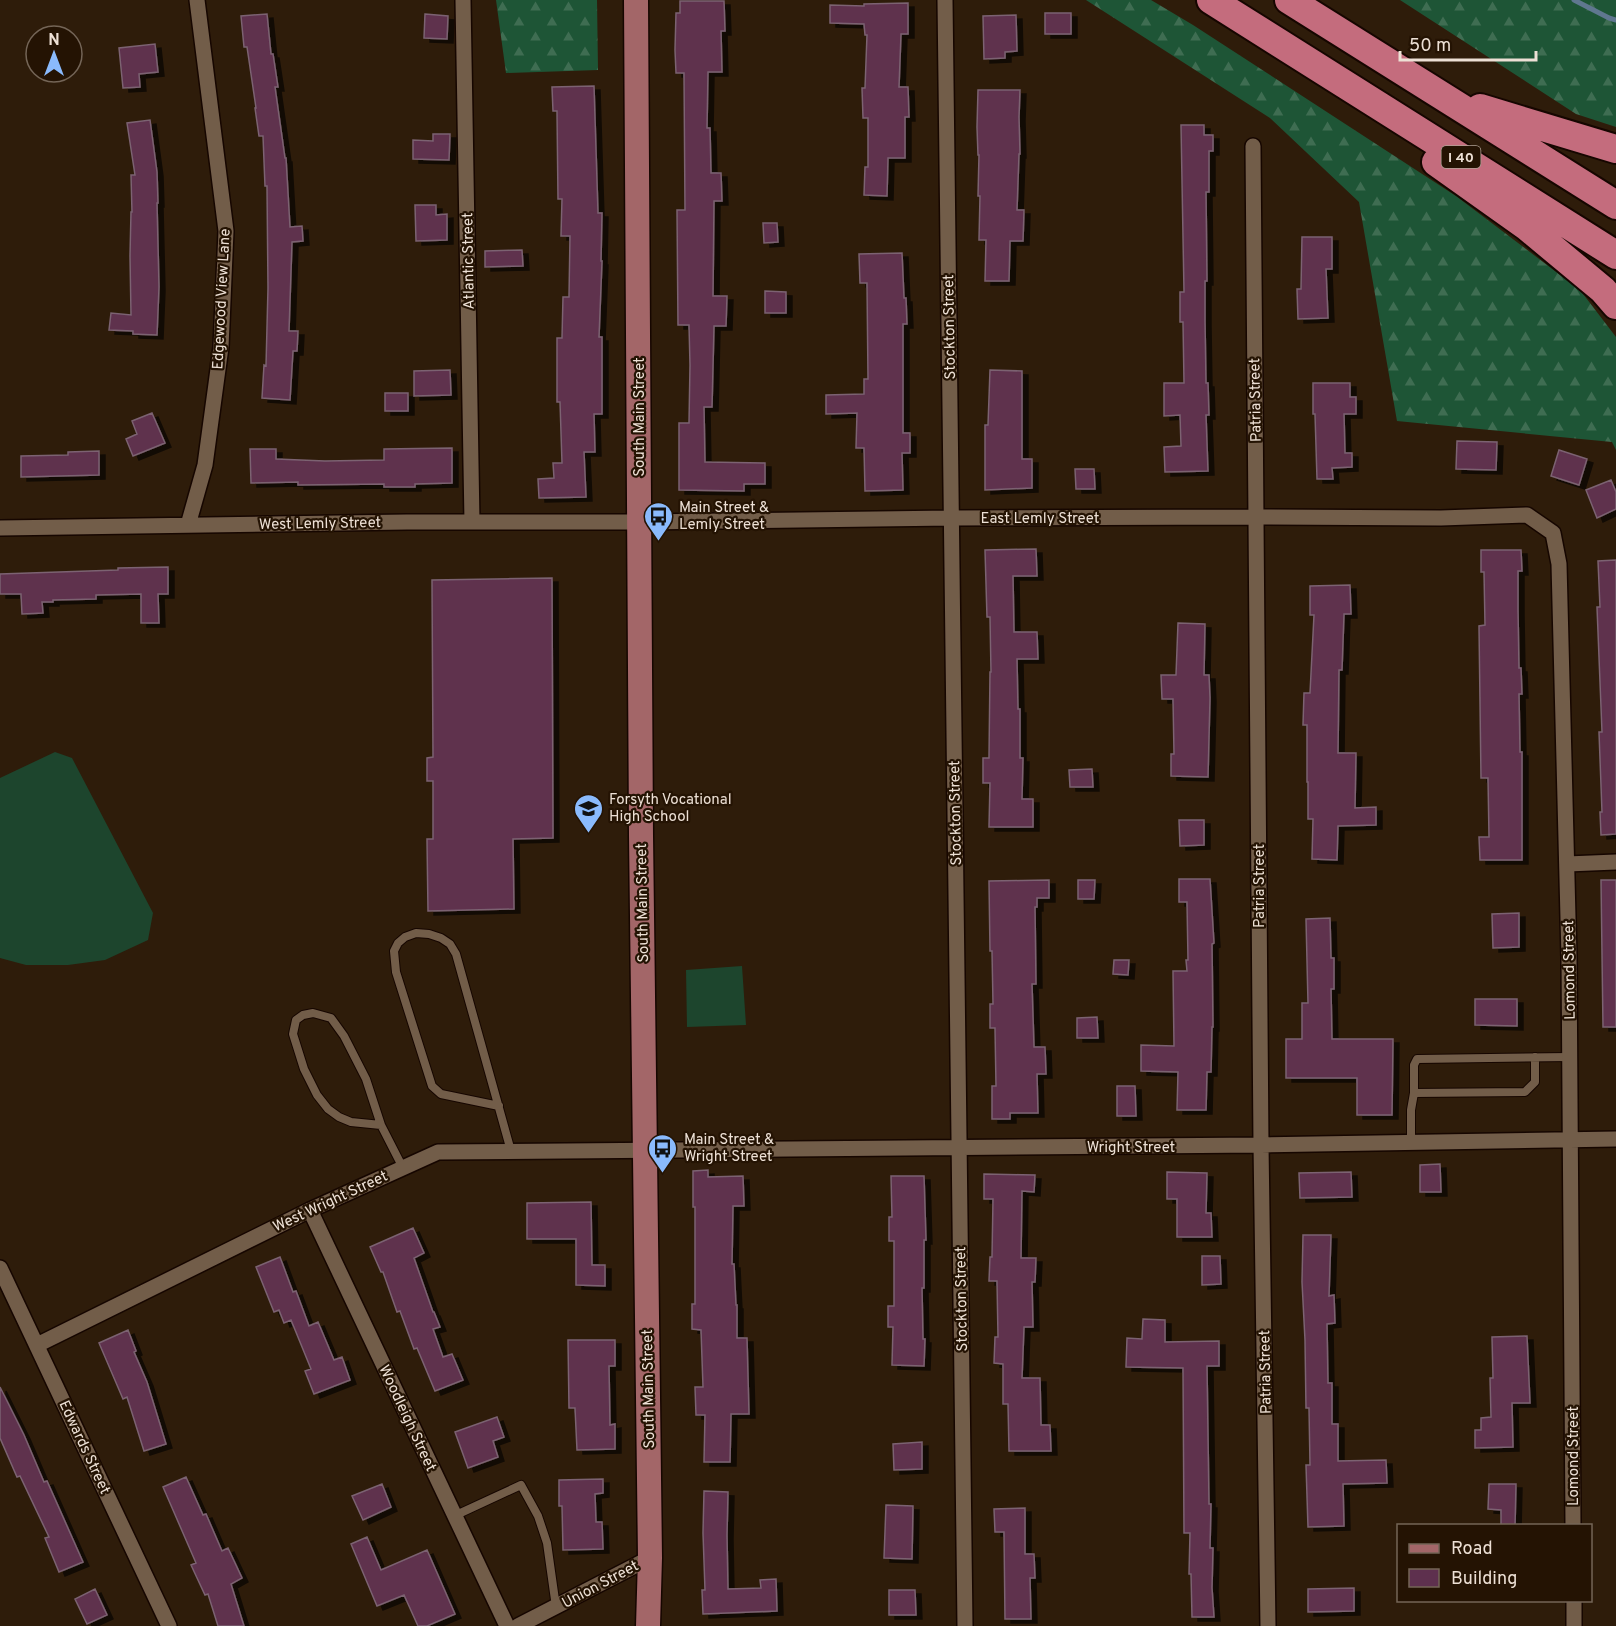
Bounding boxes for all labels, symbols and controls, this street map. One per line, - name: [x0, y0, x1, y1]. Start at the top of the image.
- north arrow: [24, 24, 84, 84]
- scale bar: [1400, 24, 1536, 62]
- text: N: [48, 31, 60, 51]
- text: 50 m: [1409, 35, 1451, 58]
- road number: I 40: [1442, 146, 1480, 168]
- street label: Atlantic Street: [459, 212, 480, 310]
- street label: Edgewood View Lane: [209, 228, 236, 370]
- street label: Stockton Street: [940, 274, 961, 380]
- street label: South Main Street: [631, 357, 650, 477]
- street label: Patria Street: [1246, 358, 1267, 442]
- place label: Main Street & Lemly Street: [679, 499, 769, 535]
- bus stop icon: Main Street & Lemly Street: [642, 500, 674, 542]
- street label: East Lemly Street: [981, 510, 1099, 529]
- street label: West Lemly Street: [259, 514, 381, 535]
- street label: Stockton Street: [946, 760, 967, 866]
- place label: Forsyth Vocational High School: [609, 791, 732, 827]
- school or university icon: Forsyth Vocational High School: [572, 792, 604, 834]
- street label: South Main Street: [633, 843, 654, 963]
- street label: Patria Street: [1251, 844, 1270, 928]
- street label: Lomond Street: [1560, 920, 1581, 1020]
- place label: Main Street & Wright Street: [684, 1131, 774, 1167]
- bus stop icon: Main Street & Wright Street: [647, 1132, 679, 1174]
- street label: Wright Street: [1087, 1139, 1175, 1158]
- street label: West Wright Street: [270, 1167, 391, 1237]
- street label: Stockton Street: [952, 1246, 973, 1352]
- street label: South Main Street: [639, 1329, 660, 1449]
- street label: Patria Street: [1256, 1330, 1277, 1414]
- street label: Woodleigh Street: [374, 1362, 440, 1475]
- street label: Edwards Street: [54, 1398, 114, 1498]
- street label: Lomond Street: [1565, 1406, 1584, 1506]
- legend: [1397, 1524, 1592, 1602]
- text: Road: [1451, 1538, 1493, 1561]
- street label: Union Street: [559, 1557, 642, 1613]
- text: Building: [1451, 1568, 1517, 1591]

